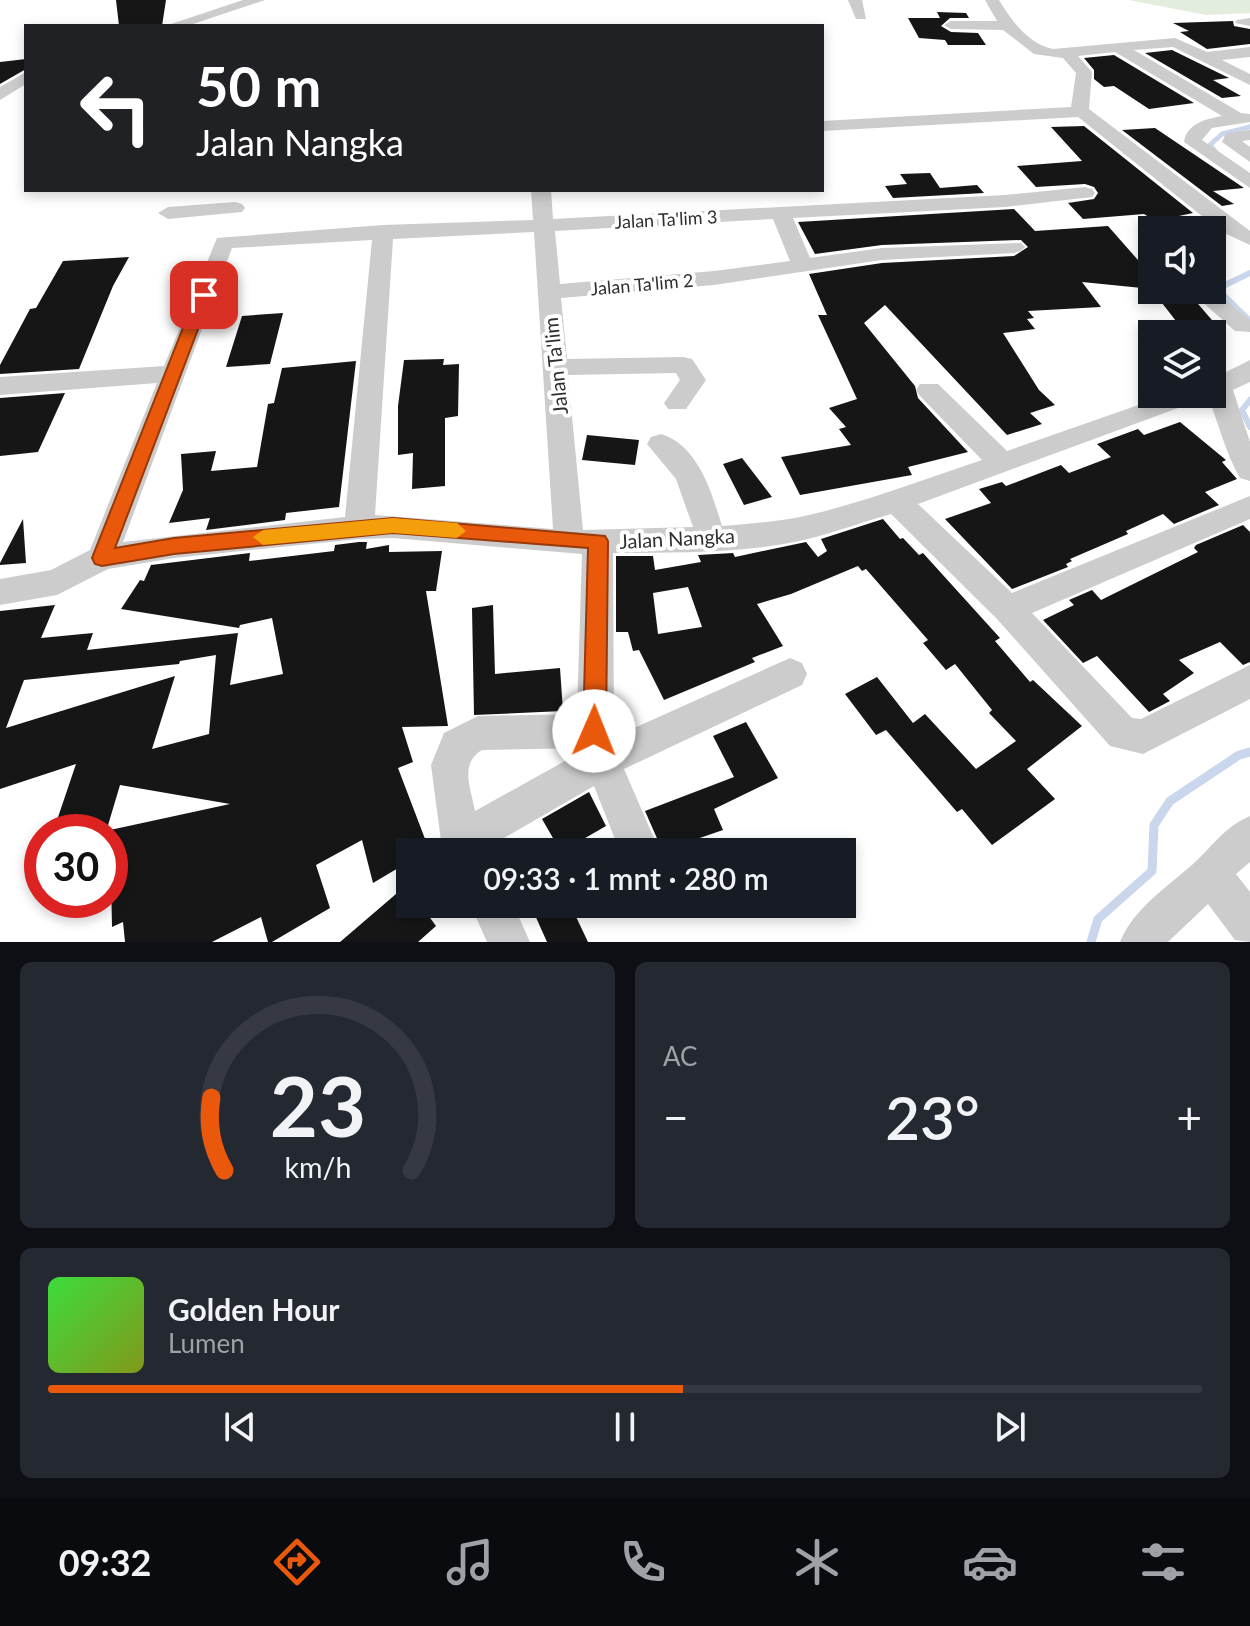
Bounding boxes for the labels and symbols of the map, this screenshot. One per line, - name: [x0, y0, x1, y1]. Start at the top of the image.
- street label: Jalan Ta'lim 3: [614, 205, 718, 233]
- pin: [170, 261, 238, 329]
- street label: Jalan Ta'lim 2: [590, 269, 694, 299]
- street label: Jalan Ta'lim: [538, 316, 572, 416]
- street label: Jalan Nangka: [619, 523, 735, 553]
- position arrow: [552, 689, 636, 773]
- speed limit sign: 30: [24, 814, 128, 918]

